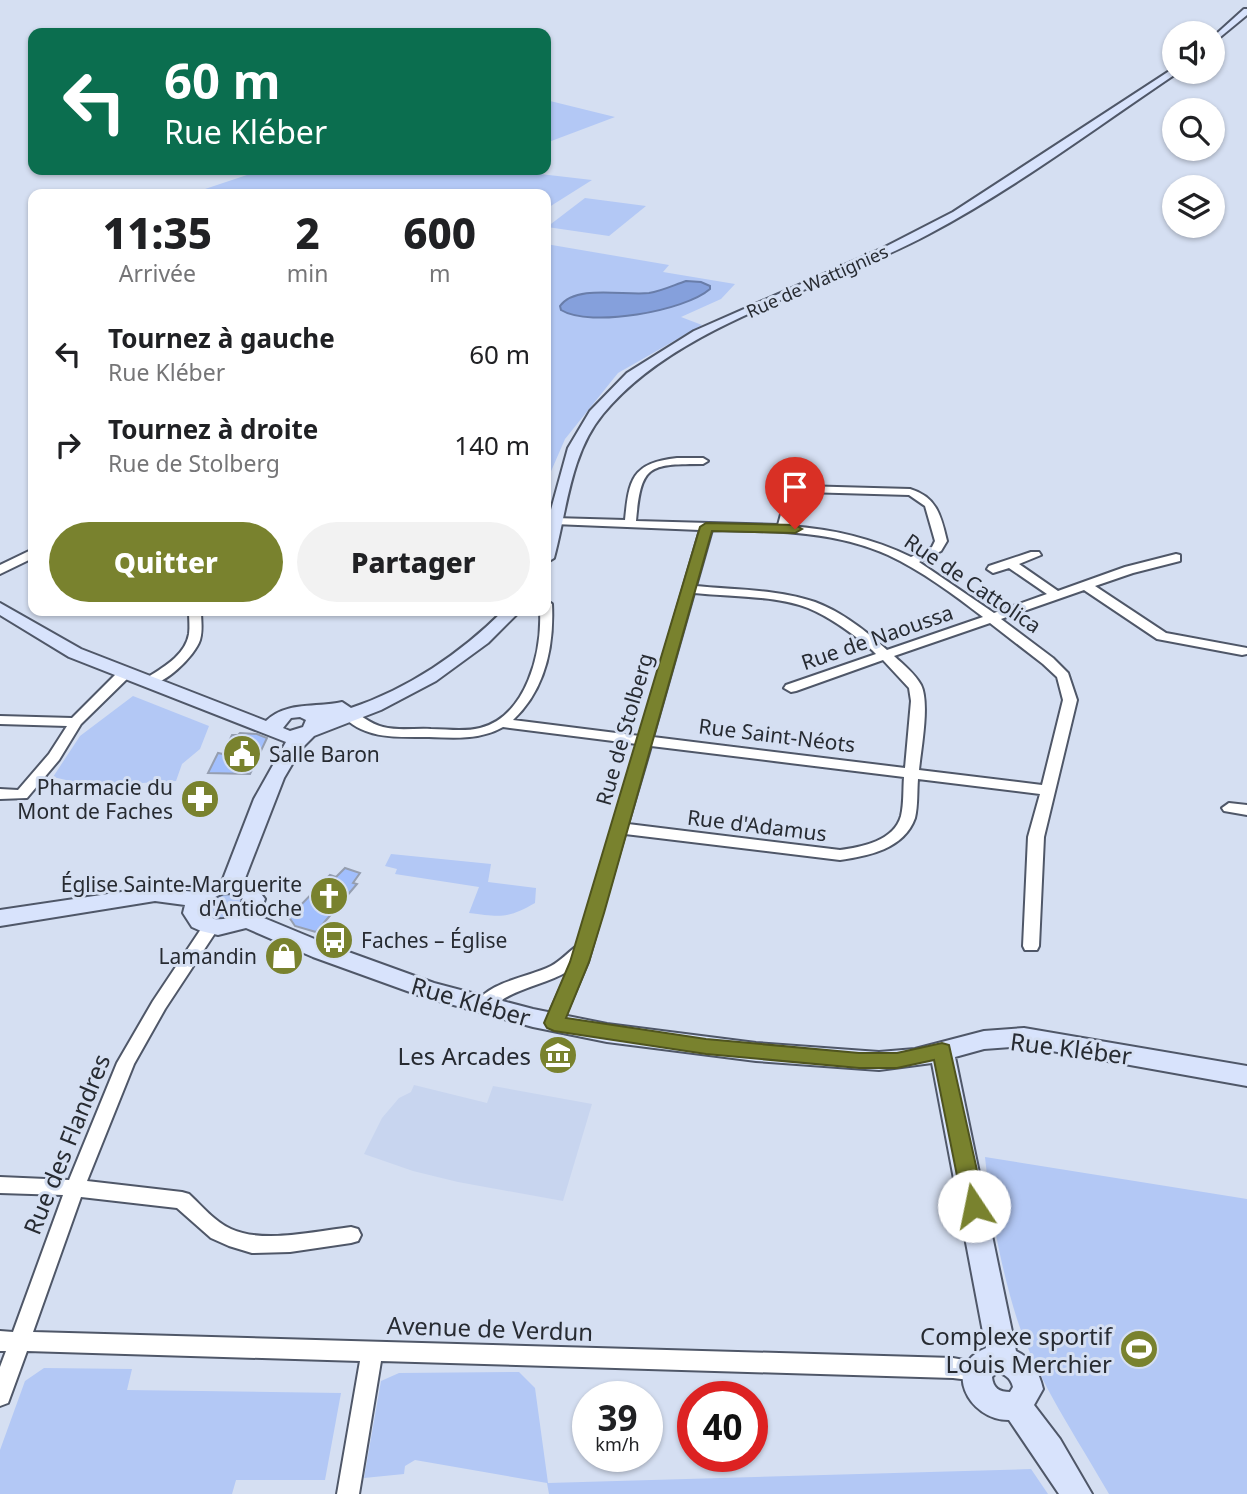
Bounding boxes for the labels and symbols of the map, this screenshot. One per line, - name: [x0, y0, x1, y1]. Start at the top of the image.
- street label: Rue de Wattignies: [742, 239, 892, 323]
- pin: [765, 457, 825, 529]
- street label: Rue de Cattolica: [899, 527, 1047, 639]
- street label: Rue de Naoussa: [797, 598, 957, 676]
- street label: Rue de Stolberg: [589, 650, 659, 808]
- street label: Rue Saint-Néots: [697, 712, 857, 758]
- public building icon: Salle Baron: [221, 733, 263, 775]
- place label: Salle Baron: [269, 740, 380, 768]
- place label: Pharmacie du Mont de Faches: [17, 773, 173, 825]
- pharmacy icon: Pharmacie du Mont de Faches: [179, 778, 221, 820]
- street label: Rue d'Adamus: [686, 803, 828, 847]
- place label: Église Sainte-Marguerite d'Antioche: [61, 870, 302, 922]
- church icon: Église Sainte-Marguerite d'Antioche: [308, 875, 350, 917]
- bus stop icon: Faches – Église: [313, 919, 355, 961]
- place label: Faches – Église: [361, 926, 507, 954]
- shop icon: Lamandin: [263, 935, 305, 977]
- place label: Lamandin: [159, 942, 257, 970]
- street label: Rue Kléber: [408, 968, 534, 1034]
- street label: Rue Kléber: [1008, 1024, 1134, 1072]
- museum icon: Les Arcades: [537, 1034, 579, 1076]
- place label: Les Arcades: [398, 1039, 531, 1072]
- street label: Rue des Flandres: [15, 1049, 117, 1239]
- position arrow: [937, 1169, 1011, 1243]
- street label: Avenue de Verdun: [386, 1308, 594, 1348]
- place label: Complexe sportif Louis Merchier: [920, 1319, 1114, 1380]
- sports icon: Complexe sportif Louis Merchier: [1118, 1328, 1160, 1370]
- speed limit sign: 40: [677, 1381, 768, 1472]

